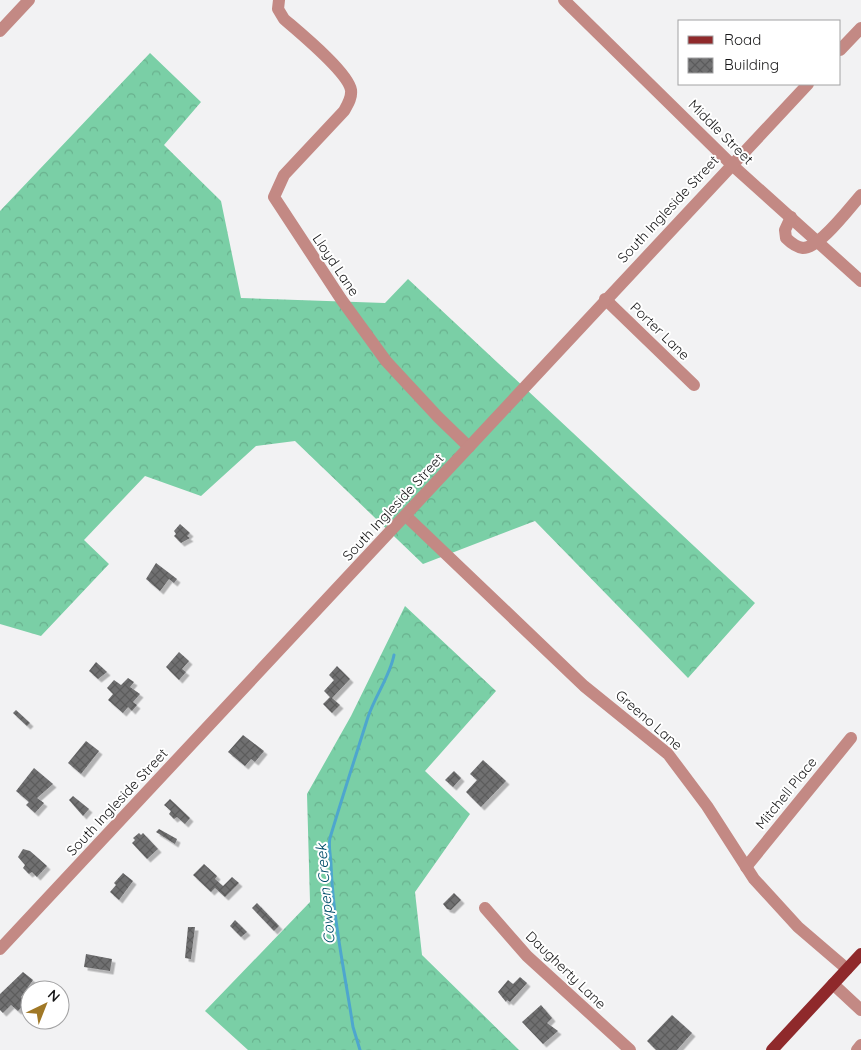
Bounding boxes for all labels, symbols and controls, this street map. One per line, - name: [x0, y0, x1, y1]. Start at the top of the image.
- legend: [678, 20, 841, 85]
- text: Road: [724, 30, 761, 49]
- text: Building: [724, 55, 779, 74]
- street label: Middle Street: [685, 96, 757, 168]
- street label: South Ingleside Street: [614, 151, 723, 266]
- street label: Lloyd Lane: [309, 230, 363, 300]
- street label: Porter Lane: [626, 298, 694, 364]
- street label: South Ingleside Street: [339, 449, 448, 564]
- street label: Greeno Lane: [612, 686, 686, 754]
- street label: South Ingleside Street: [63, 744, 172, 859]
- street label: Mitchell Place: [751, 753, 821, 833]
- water label: Cowpen Creek: [311, 841, 339, 945]
- street label: Daugherty Lane: [522, 927, 610, 1013]
- north arrow: [20, 980, 70, 1030]
- text: N: [44, 985, 64, 1006]

